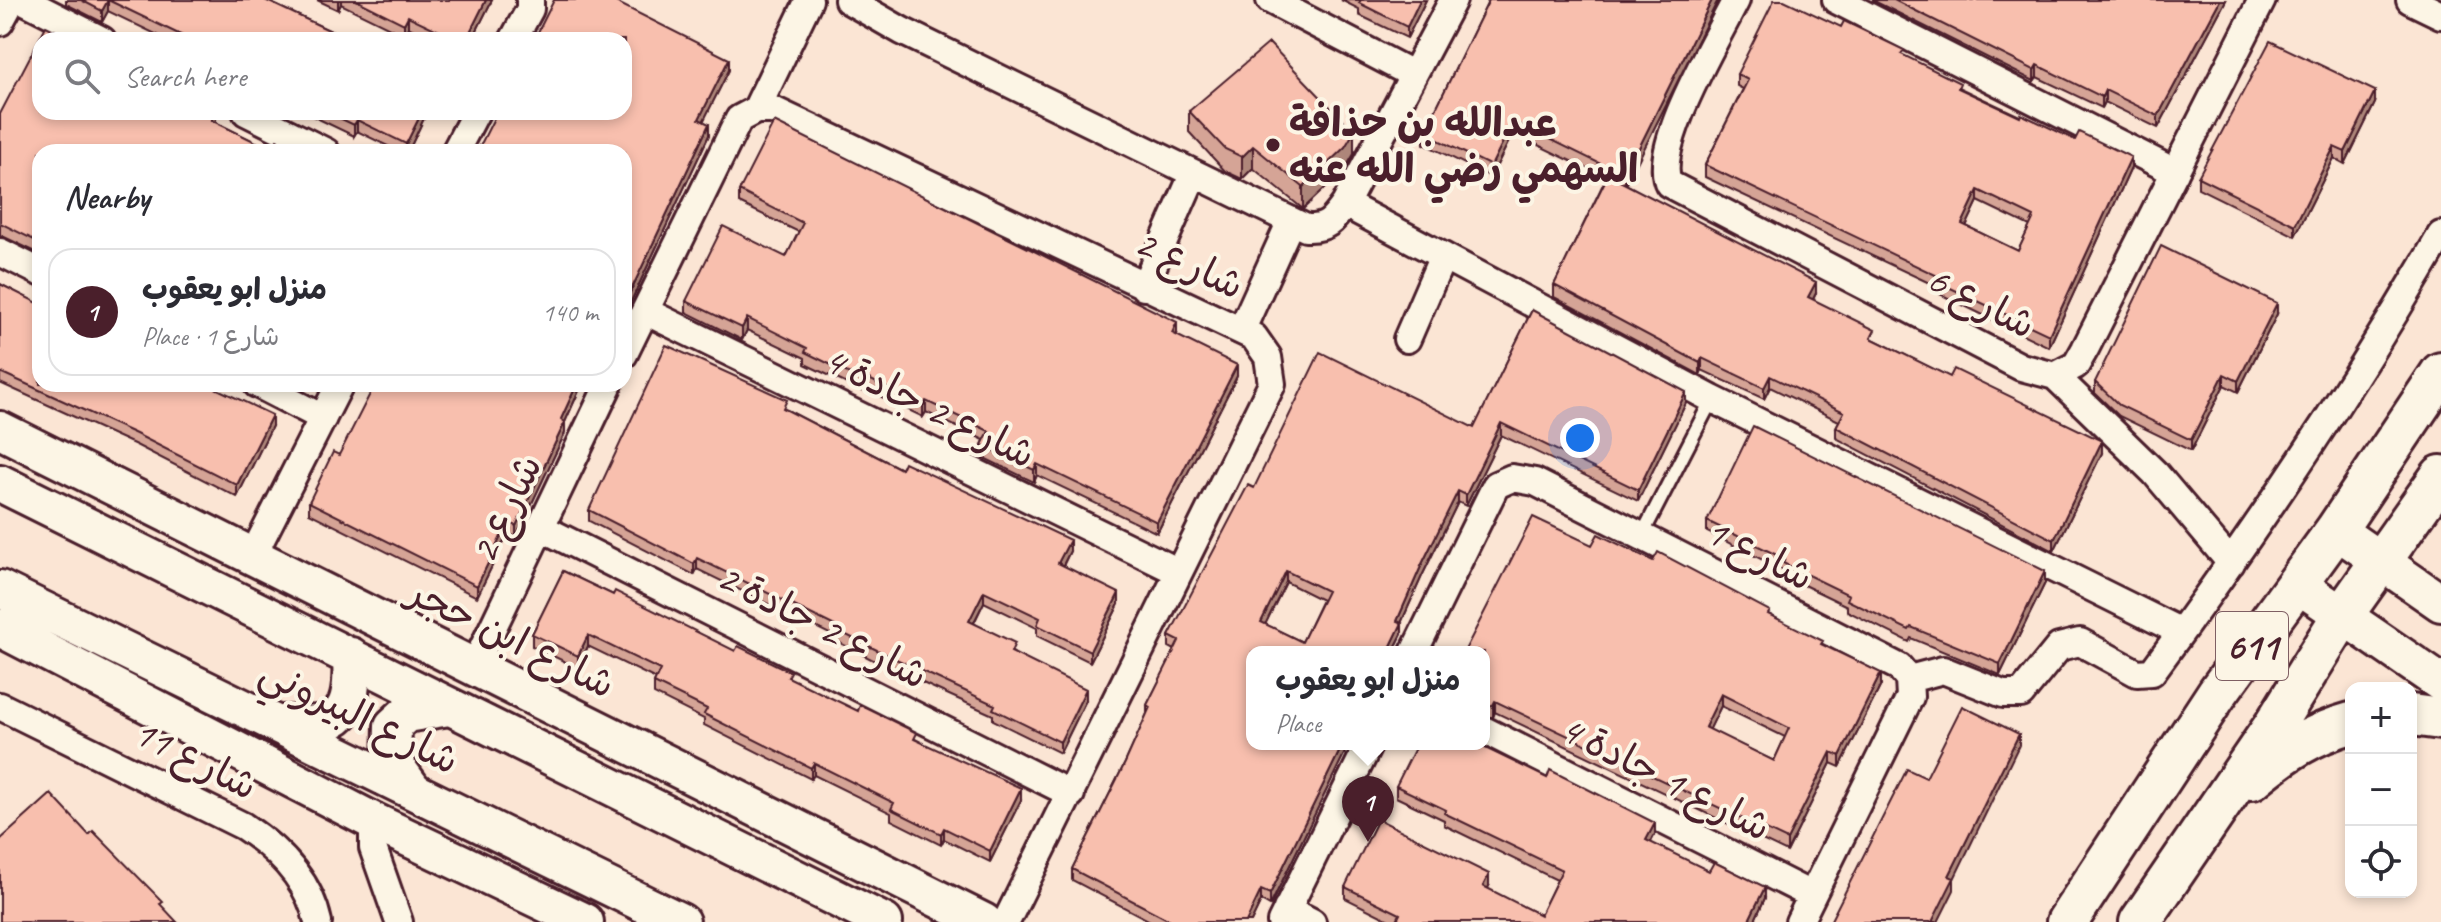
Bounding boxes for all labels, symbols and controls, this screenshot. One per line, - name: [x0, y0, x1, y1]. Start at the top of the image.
- search box: [32, 32, 632, 120]
- icon: search: [60, 54, 104, 98]
- text: Search here: [124, 57, 246, 95]
- place label: عبدالله بن حذافة السهمي رضي الله عنه: [1289, 98, 1638, 204]
- marker: عبدالله بن حذافة السهمي رضي الله عنه: [1264, 136, 1282, 154]
- text: Nearby: [64, 175, 150, 218]
- street label: شارع 2: [1126, 217, 1252, 313]
- street label: شارع 6: [1918, 254, 2044, 352]
- text: منزل ابو يعقوب: [142, 270, 327, 308]
- text: 1: [86, 296, 98, 329]
- text: 140 m: [542, 296, 598, 329]
- text: Place · شارع 1: [142, 320, 279, 353]
- street label: شارع 2 جادة 4: [815, 334, 1044, 481]
- your location: [1560, 418, 1600, 458]
- street label: شارع 2: [458, 446, 555, 572]
- street label: شارع 1: [1696, 506, 1822, 604]
- street label: شارع 2 جادة 2: [708, 552, 936, 702]
- street label: شارع ابن حجر: [396, 565, 623, 711]
- road number: 611: [2216, 612, 2288, 680]
- street label: شارع البيروني: [248, 646, 467, 794]
- popup: [1246, 646, 1490, 750]
- text: منزل ابو يعقوب: [1276, 661, 1461, 699]
- map controls: [2345, 682, 2417, 898]
- button: +: [2345, 682, 2417, 754]
- street label: شارع 1 جادة 4: [1551, 704, 1779, 854]
- street label: شارع 11: [124, 707, 266, 813]
- text: Place: [1276, 707, 1321, 740]
- button: −: [2345, 754, 2417, 826]
- pin: 1: [1342, 776, 1394, 842]
- button: locate: [2345, 826, 2417, 898]

